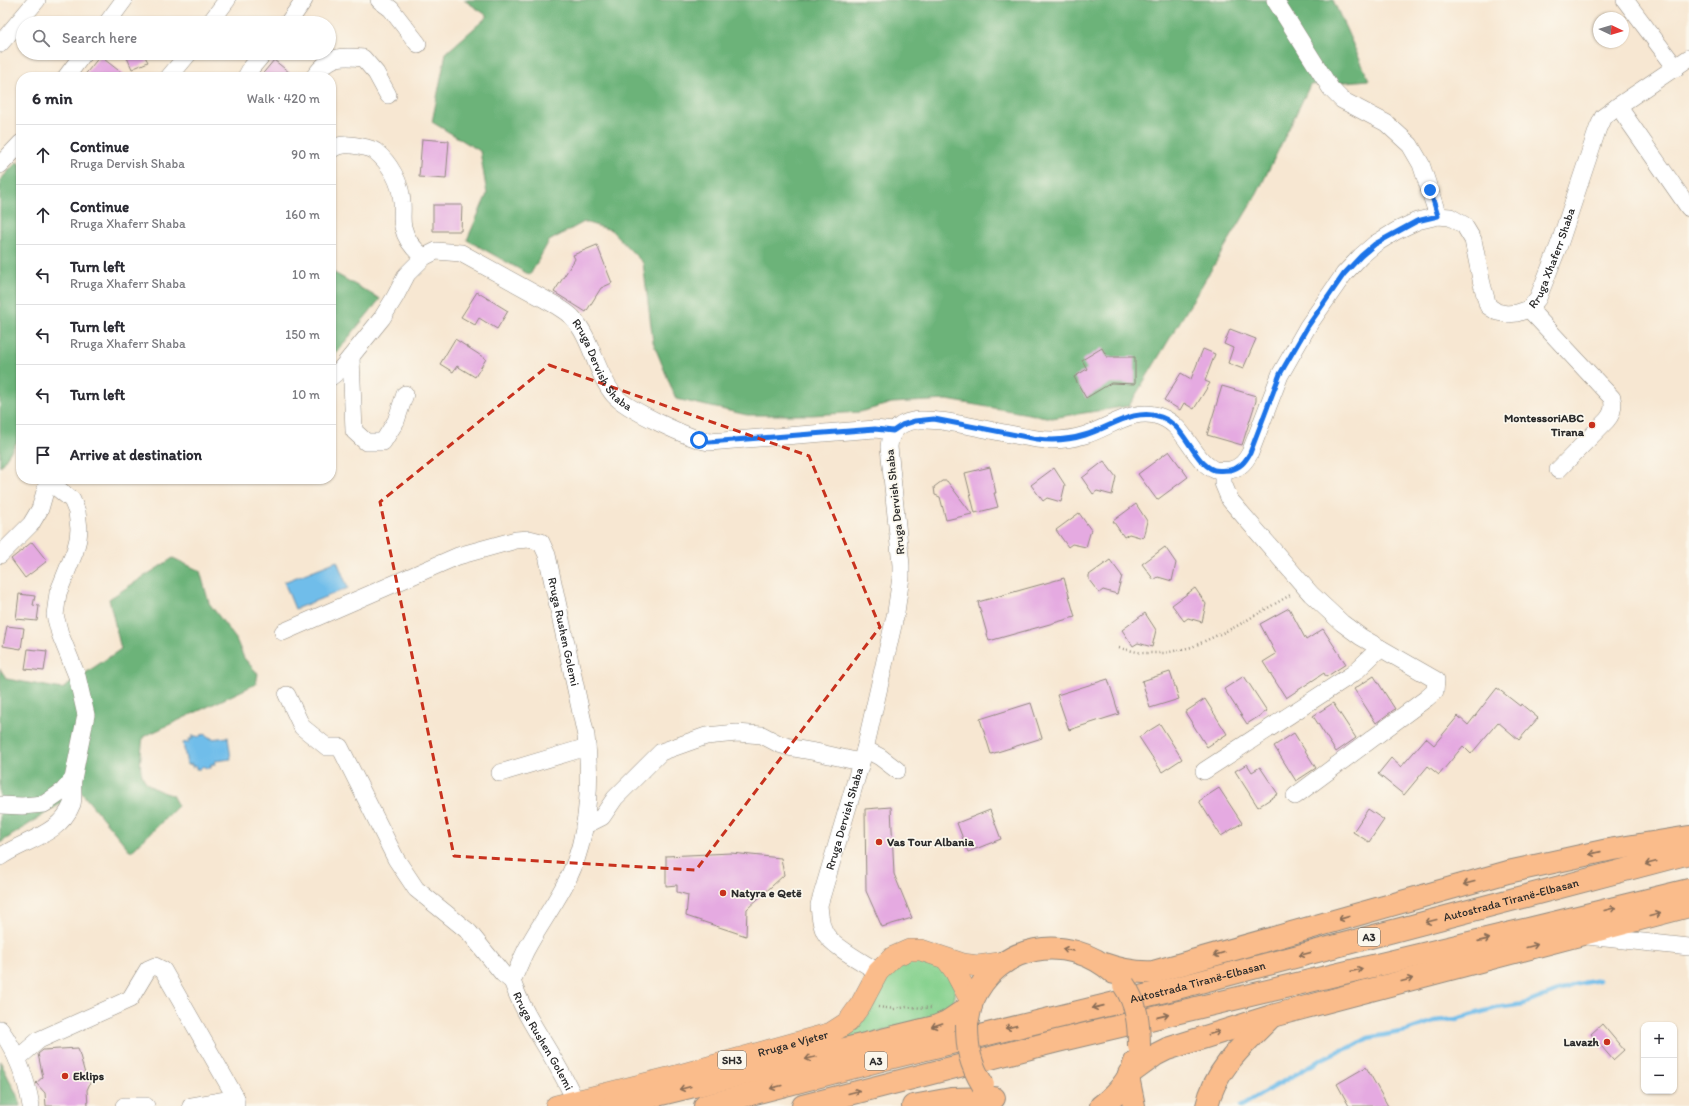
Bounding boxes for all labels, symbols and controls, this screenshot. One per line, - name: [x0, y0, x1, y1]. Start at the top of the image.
- north arrow: [1593, 12, 1629, 48]
- search box: [16, 16, 336, 60]
- icon: search: [30, 27, 52, 49]
- text: Search here: [62, 29, 137, 47]
- text: 6 min: [32, 88, 73, 108]
- text: Walk · 420 m: [247, 91, 320, 106]
- text: Continue: [70, 138, 129, 156]
- icon: ahead: [32, 144, 54, 166]
- text: 90 m: [291, 147, 320, 162]
- text: Rruga Dervish Shaba: [70, 156, 185, 171]
- route end: [1421, 181, 1439, 199]
- text: Continue: [70, 198, 129, 216]
- icon: ahead: [32, 204, 54, 226]
- street label: Rruga Xhaferr Shaba: [1525, 205, 1578, 311]
- text: 160 m: [285, 207, 320, 222]
- text: Rruga Xhaferr Shaba: [70, 216, 186, 231]
- text: Turn left: [70, 258, 125, 276]
- icon: left: [32, 264, 54, 286]
- text: 10 m: [292, 267, 320, 282]
- text: Rruga Xhaferr Shaba: [70, 276, 186, 291]
- street label: Rruga Dervish Shaba: [569, 316, 635, 414]
- text: Turn left: [70, 318, 125, 336]
- icon: left: [32, 324, 54, 346]
- text: 150 m: [285, 327, 320, 342]
- text: Rruga Xhaferr Shaba: [70, 336, 186, 351]
- icon: left: [32, 384, 54, 406]
- text: Turn left: [70, 386, 125, 404]
- text: 10 m: [292, 387, 320, 402]
- place label: MontessoriABC Tirana: [1504, 411, 1585, 439]
- marker: MontessoriABC Tirana: [1587, 420, 1597, 430]
- route start: [690, 431, 708, 449]
- icon: arrive: [32, 444, 54, 466]
- text: Arrive at destination: [70, 446, 202, 464]
- street label: Rruga Dervish Shaba: [882, 448, 908, 556]
- street label: Rruga Rushen Golemi: [545, 576, 582, 687]
- street label: Rruga Dervish Shaba: [823, 765, 866, 872]
- place label: Vas Tour Albania: [887, 835, 975, 849]
- marker: Vas Tour Albania: [874, 837, 884, 847]
- one-way arrow: [1589, 849, 1602, 857]
- one-way arrow: [1645, 859, 1658, 867]
- street label: Autostrada Tiranë-Elbasan: [1442, 875, 1581, 924]
- one-way arrow: [1463, 879, 1476, 887]
- place label: Natyra e Qetë: [731, 886, 802, 901]
- marker: Natyra e Qetë: [718, 888, 728, 898]
- one-way arrow: [1603, 905, 1616, 913]
- one-way arrow: [1648, 911, 1661, 918]
- one-way arrow: [1337, 915, 1350, 922]
- one-way arrow: [1425, 917, 1438, 925]
- road number: A3: [1358, 928, 1380, 946]
- one-way arrow: [1477, 936, 1490, 943]
- one-way arrow: [1526, 942, 1539, 950]
- one-way arrow: [1062, 945, 1075, 953]
- one-way arrow: [1299, 950, 1312, 958]
- one-way arrow: [1213, 951, 1226, 958]
- street label: Autostrada Tiranë-Elbasan: [1128, 958, 1268, 1006]
- one-way arrow: [1350, 965, 1363, 973]
- one-way arrow: [1400, 976, 1413, 983]
- street label: Rruga Rushen Golemi: [510, 990, 576, 1093]
- one-way arrow: [1092, 1003, 1105, 1011]
- one-way arrow: [1156, 1012, 1169, 1020]
- one-way arrow: [932, 1022, 944, 1030]
- map controls: [1641, 1022, 1677, 1094]
- button: +: [1641, 1022, 1677, 1058]
- one-way arrow: [1004, 1024, 1017, 1032]
- street label: Rruga e Vjeter: [756, 1027, 830, 1060]
- one-way arrow: [1207, 1029, 1220, 1036]
- place label: Lavazh: [1563, 1035, 1600, 1049]
- marker: Lavazh: [1602, 1037, 1612, 1047]
- road number: SH3: [718, 1051, 746, 1069]
- road number: A3: [865, 1052, 887, 1070]
- one-way arrow: [805, 1054, 818, 1062]
- button: −: [1641, 1058, 1677, 1094]
- place label: Eklips: [73, 1069, 105, 1084]
- marker: Eklips: [60, 1071, 70, 1081]
- one-way arrow: [770, 1084, 783, 1091]
- one-way arrow: [679, 1085, 692, 1093]
- one-way arrow: [847, 1088, 860, 1095]

